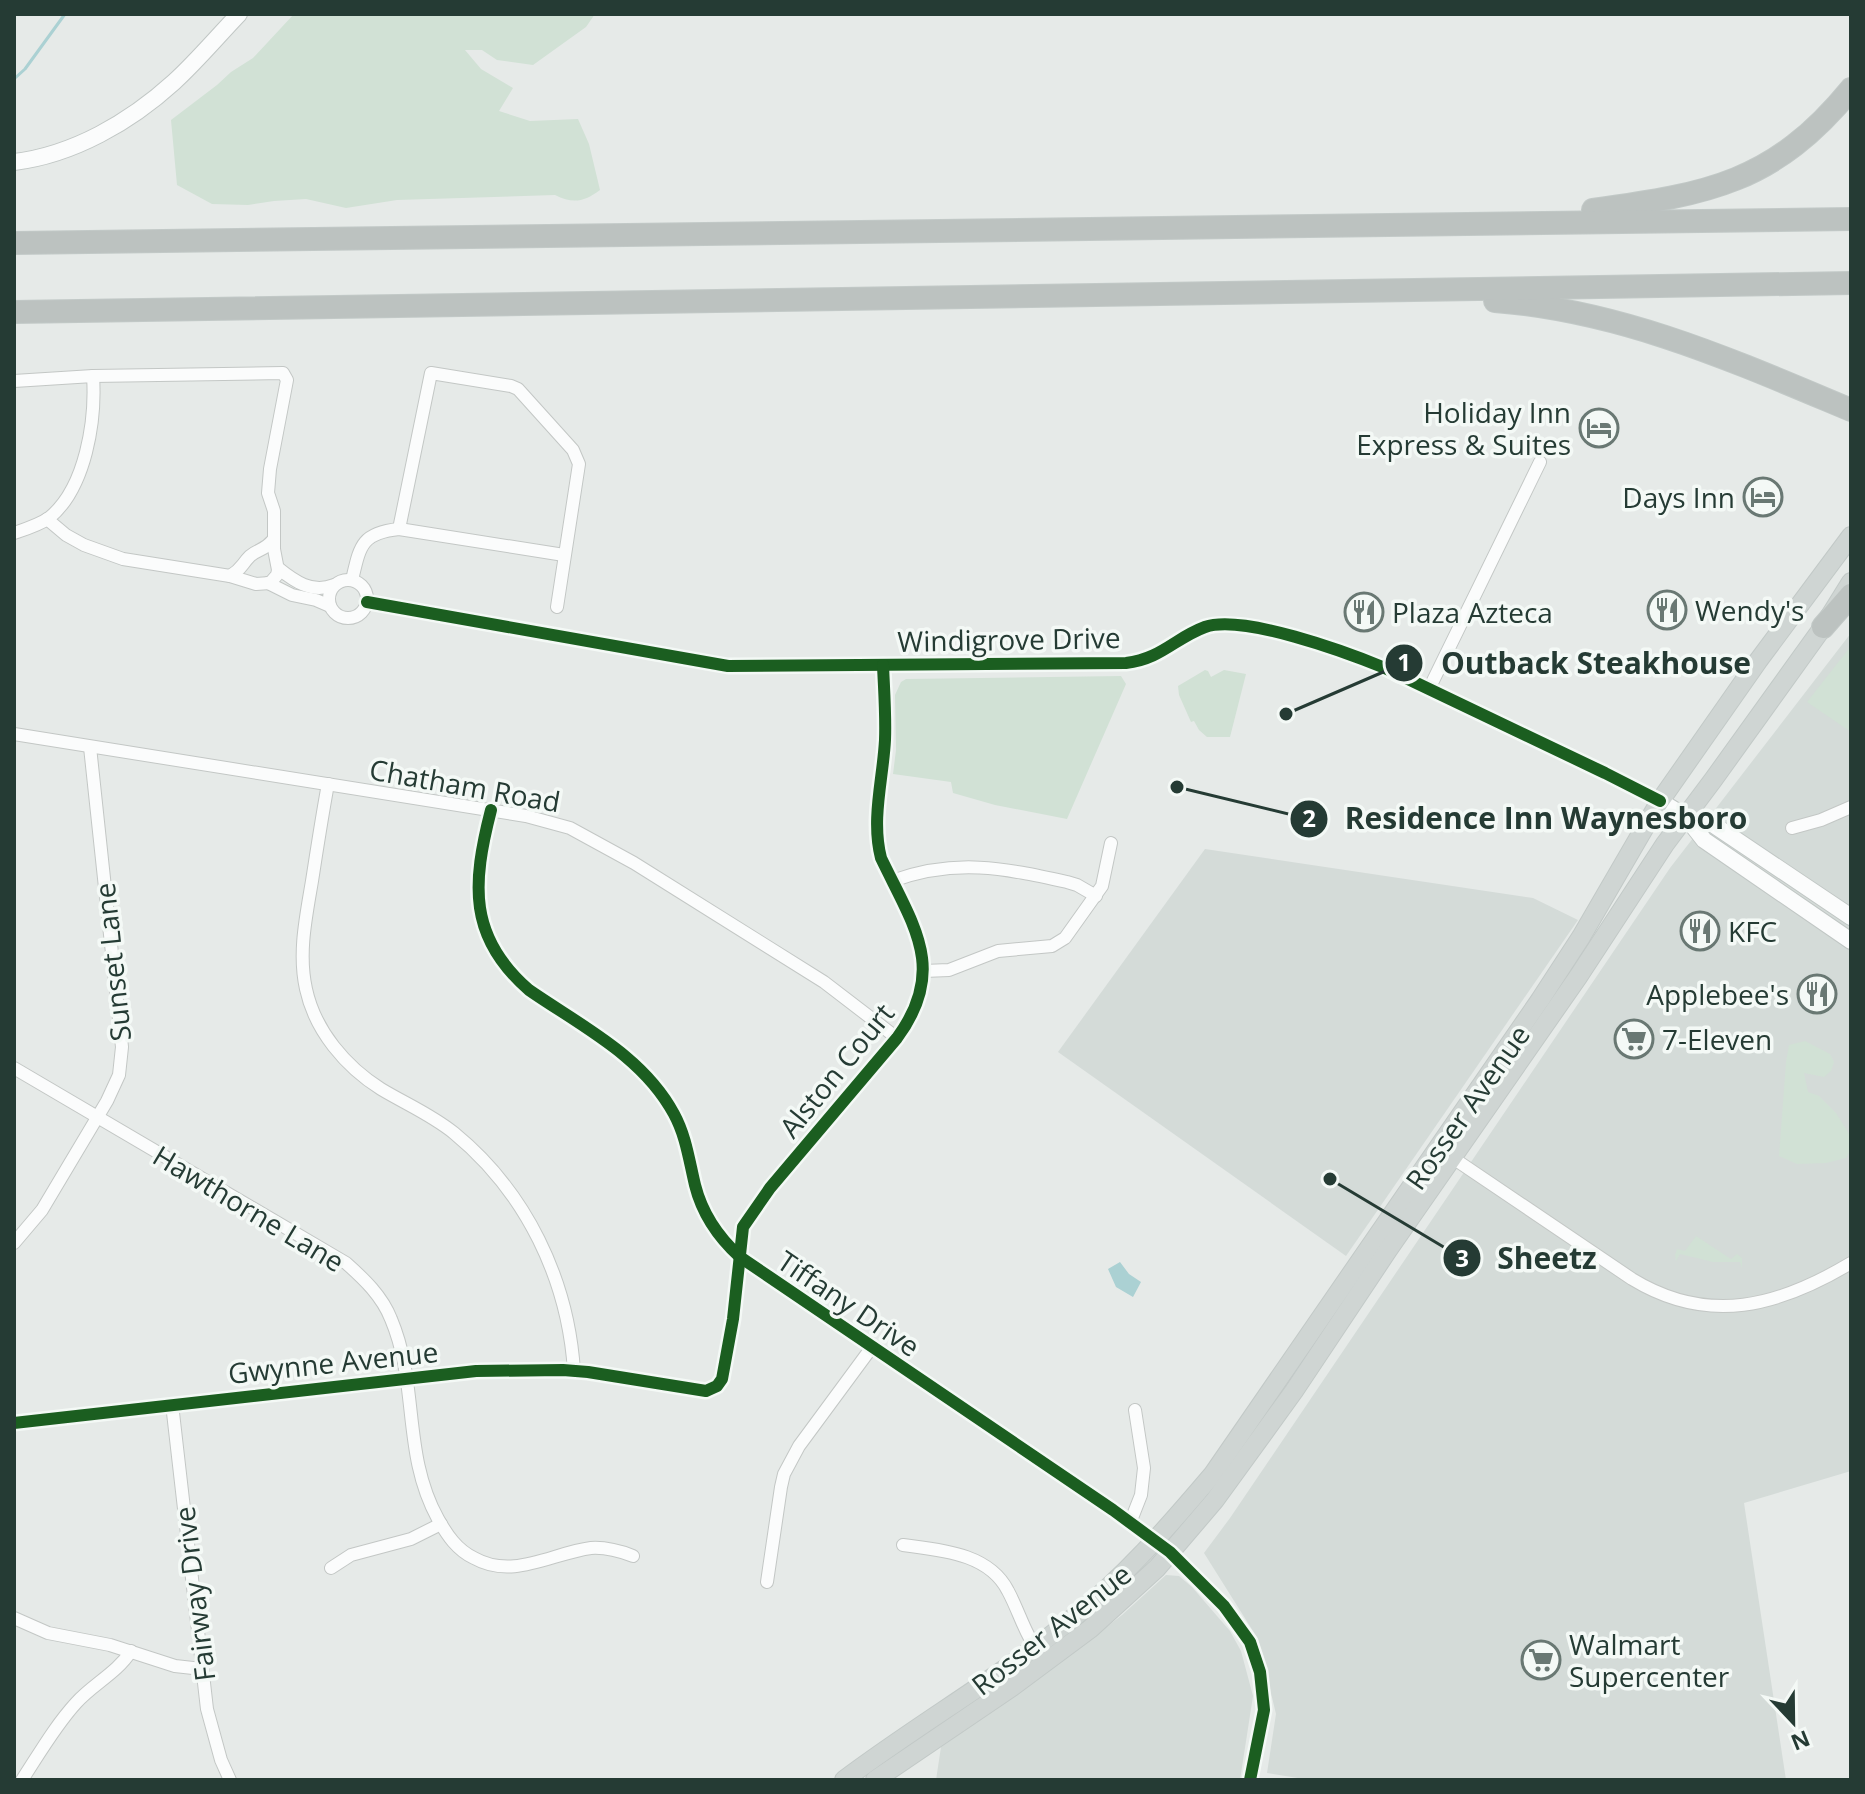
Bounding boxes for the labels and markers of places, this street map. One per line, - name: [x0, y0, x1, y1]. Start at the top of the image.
- place label: Holiday Inn Express & Suites: [1356, 393, 1571, 463]
- hotel icon: Holiday Inn Express & Suites: [1578, 407, 1620, 449]
- hotel icon: Days Inn: [1742, 476, 1784, 518]
- place label: Days Inn: [1622, 478, 1735, 516]
- restaurant icon: Wendy's: [1646, 589, 1688, 631]
- restaurant icon: Plaza Azteca: [1343, 591, 1385, 633]
- place label: Wendy's: [1695, 591, 1804, 629]
- place label: Plaza Azteca: [1392, 593, 1553, 631]
- callout: Outback Steakhouse: [1384, 636, 1767, 690]
- callout: Residence Inn Waynesboro: [1289, 792, 1763, 846]
- restaurant icon: KFC: [1679, 910, 1721, 952]
- place label: KFC: [1728, 912, 1777, 950]
- restaurant icon: Applebee's: [1796, 973, 1838, 1015]
- place label: Applebee's: [1646, 975, 1789, 1013]
- supermarket icon: 7-Eleven: [1613, 1018, 1655, 1060]
- place label: 7-Eleven: [1662, 1020, 1772, 1058]
- callout: Sheetz: [1442, 1231, 1613, 1285]
- place label: Walmart Supercenter: [1569, 1625, 1730, 1695]
- supermarket icon: Walmart Supercenter: [1520, 1639, 1562, 1681]

